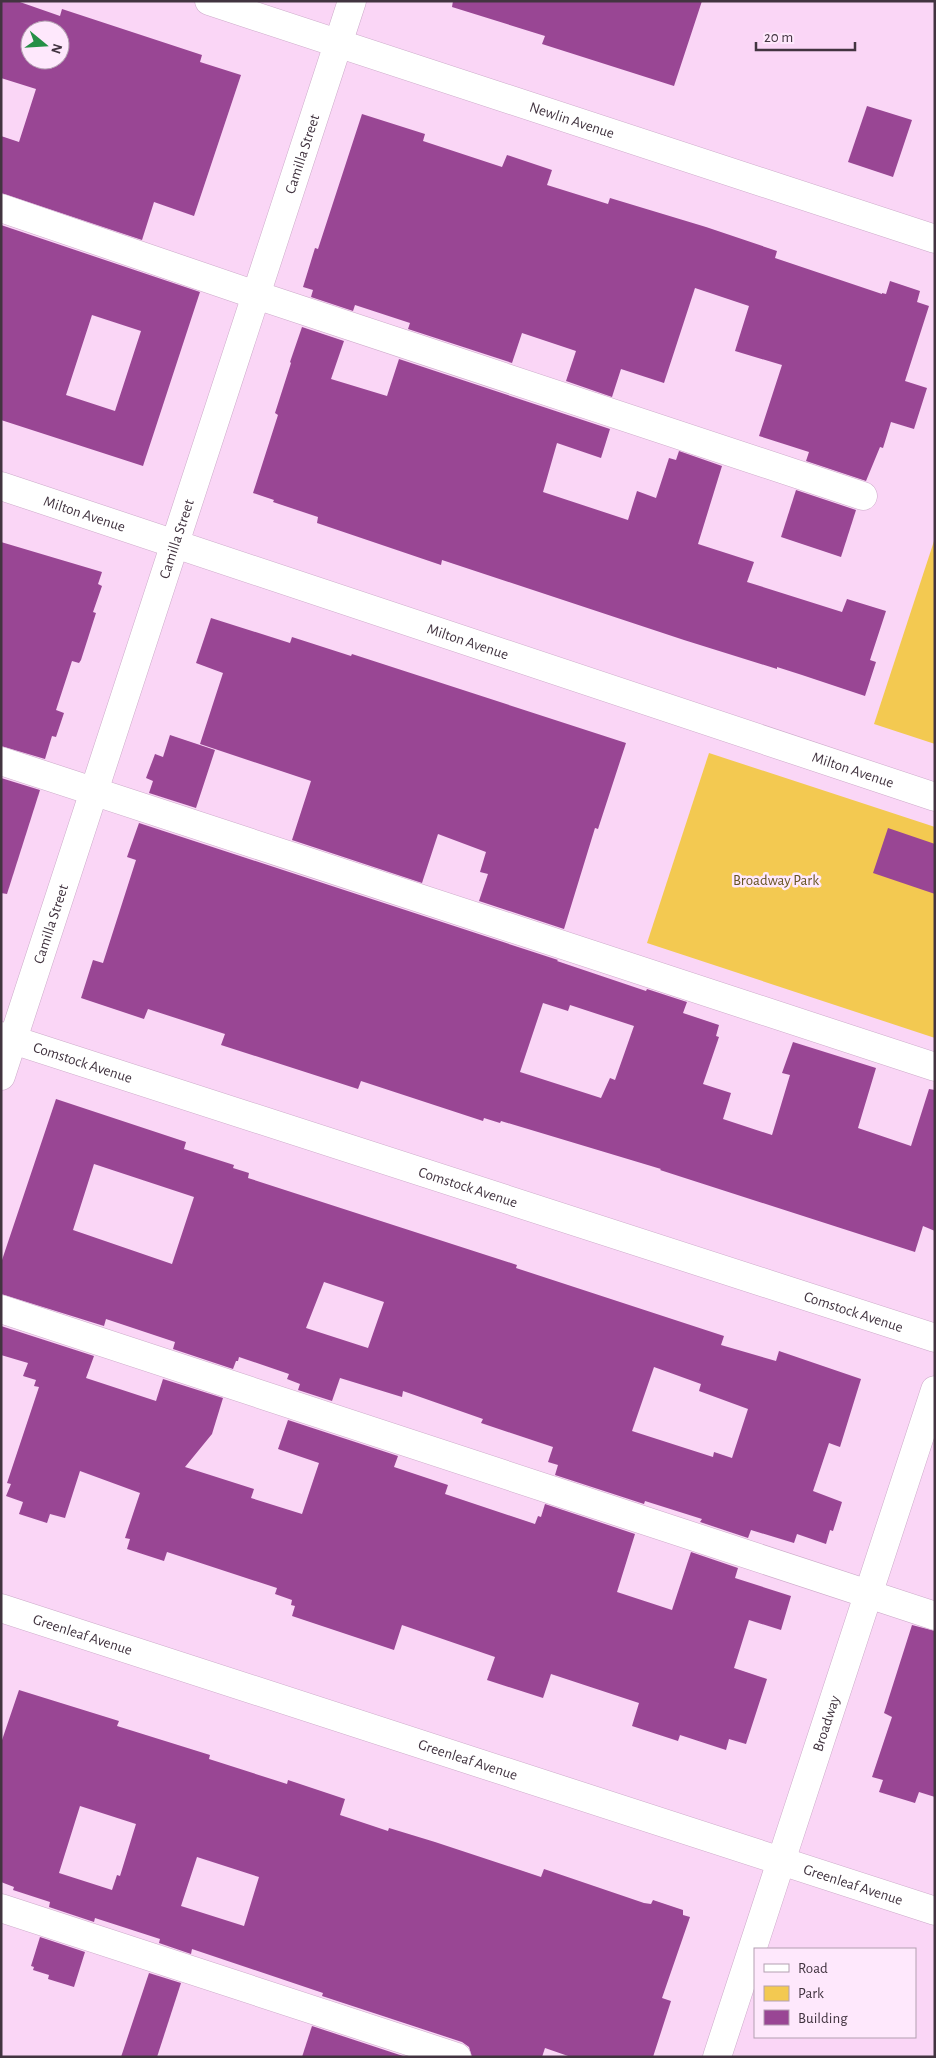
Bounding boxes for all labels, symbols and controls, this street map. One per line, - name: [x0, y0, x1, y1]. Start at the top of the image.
- north arrow: [20, 20, 70, 70]
- scale bar: [756, 20, 855, 52]
- text: 20 m: [764, 30, 793, 45]
- text: N: [48, 42, 65, 56]
- street label: Newlin Avenue: [528, 99, 616, 141]
- street label: Camilla Street: [282, 112, 322, 195]
- street label: Milton Avenue: [42, 493, 127, 534]
- street label: Camilla Street: [156, 497, 196, 580]
- street label: Milton Avenue: [425, 621, 511, 662]
- street label: Milton Avenue: [810, 749, 896, 790]
- park label: Broadway Park: [733, 873, 819, 888]
- street label: Camilla Street: [31, 882, 71, 965]
- street label: Comstock Avenue: [31, 1039, 134, 1085]
- street label: Comstock Avenue: [417, 1164, 520, 1210]
- street label: Comstock Avenue: [802, 1289, 905, 1335]
- street label: Greenleaf Avenue: [31, 1611, 134, 1658]
- street label: Broadway: [810, 1693, 842, 1753]
- street label: Greenleaf Avenue: [417, 1736, 520, 1783]
- street label: Greenleaf Avenue: [802, 1861, 905, 1908]
- legend: [754, 1948, 916, 2038]
- text: Road: [798, 1961, 828, 1976]
- text: Park: [798, 1986, 824, 2001]
- text: Building: [798, 2011, 848, 2026]

